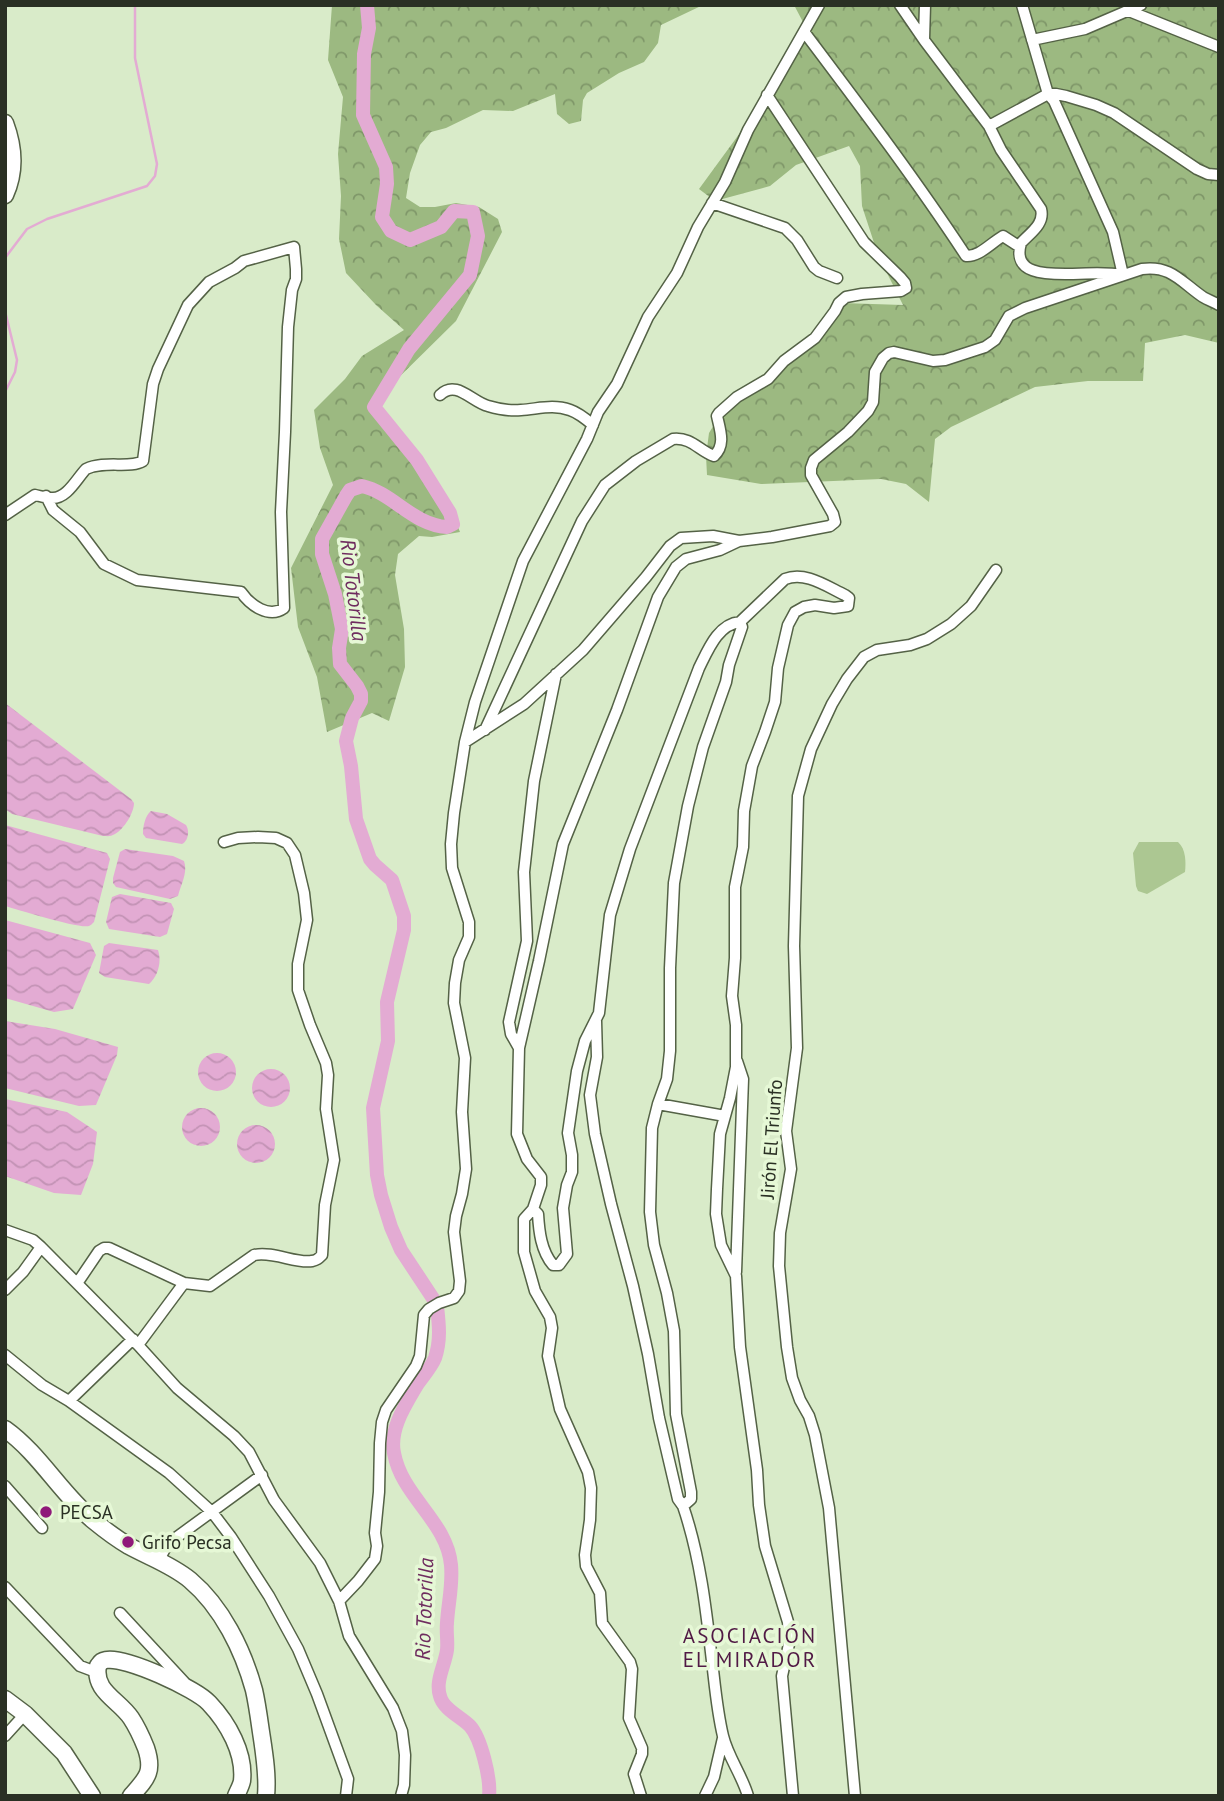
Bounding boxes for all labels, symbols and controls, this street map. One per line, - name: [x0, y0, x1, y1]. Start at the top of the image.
- water label: Rio Totorilla: [334, 537, 374, 643]
- street label: Jirón El Triunfo: [755, 1078, 787, 1201]
- place label: PECSA: [60, 1500, 113, 1524]
- marker: PECSA: [38, 1504, 54, 1520]
- place label: Grifo Pecsa: [142, 1530, 232, 1554]
- marker: Grifo Pecsa: [120, 1534, 136, 1550]
- water label: Rio Totorilla: [409, 1556, 439, 1661]
- district label: ASOCIACIÓN EL MIRADOR: [683, 1622, 817, 1673]

